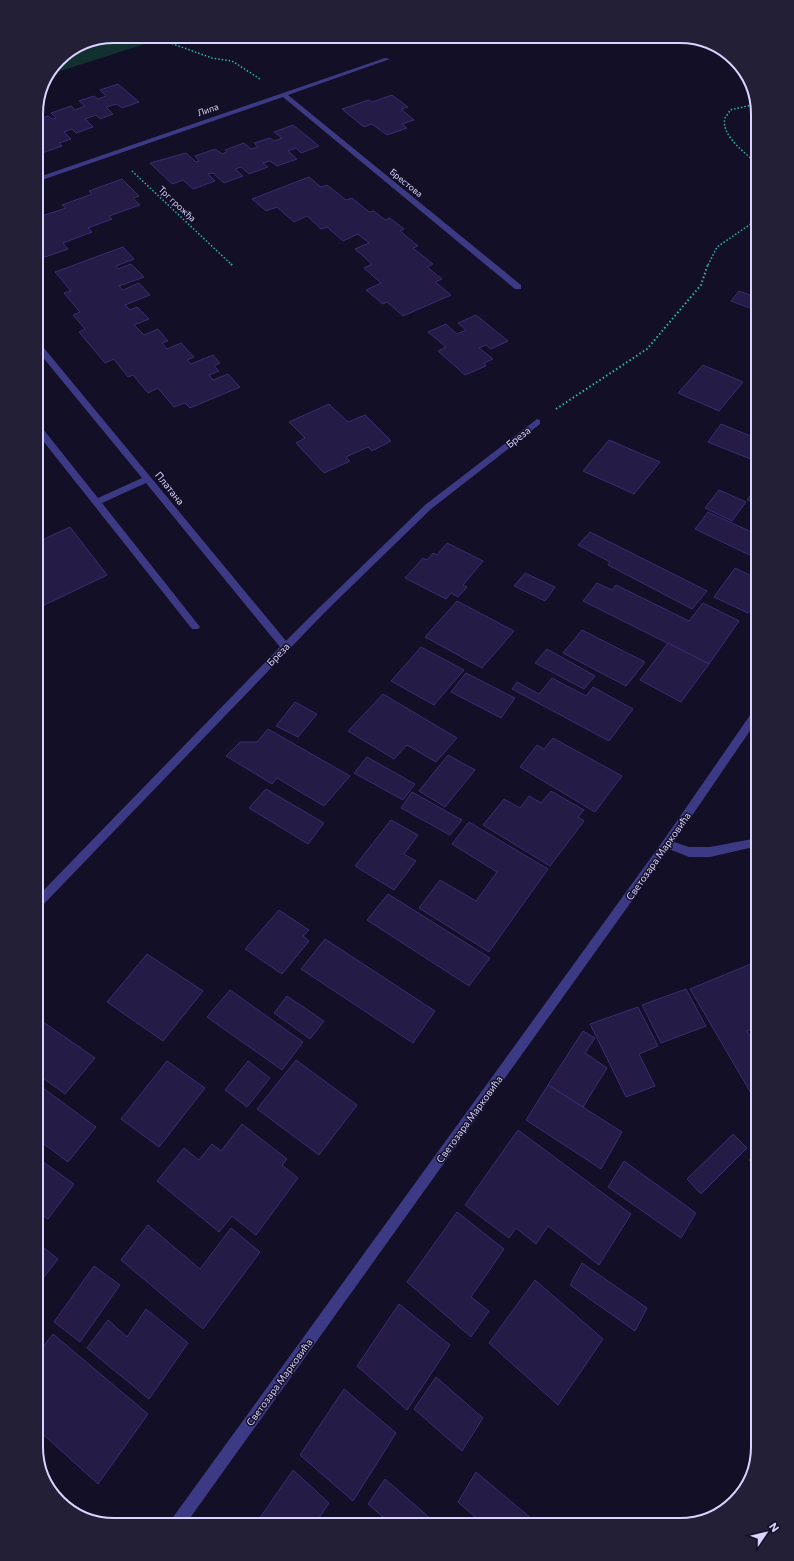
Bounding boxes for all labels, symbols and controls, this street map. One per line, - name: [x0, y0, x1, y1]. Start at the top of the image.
- street label: Липа: [196, 101, 220, 118]
- street label: Брестова: [388, 166, 425, 199]
- street label: Трг грожђа: [156, 184, 199, 224]
- street label: Бреза: [504, 424, 532, 450]
- street label: Платана: [153, 469, 187, 507]
- street label: Бреза: [264, 640, 292, 668]
- street label: Светозара Марковића: [623, 810, 693, 902]
- street label: Светозара Марковића: [433, 1073, 505, 1165]
- street label: Светозара Марковића: [243, 1336, 315, 1428]
- north arrow: [746, 1513, 786, 1553]
- text: N: [767, 1520, 782, 1534]

